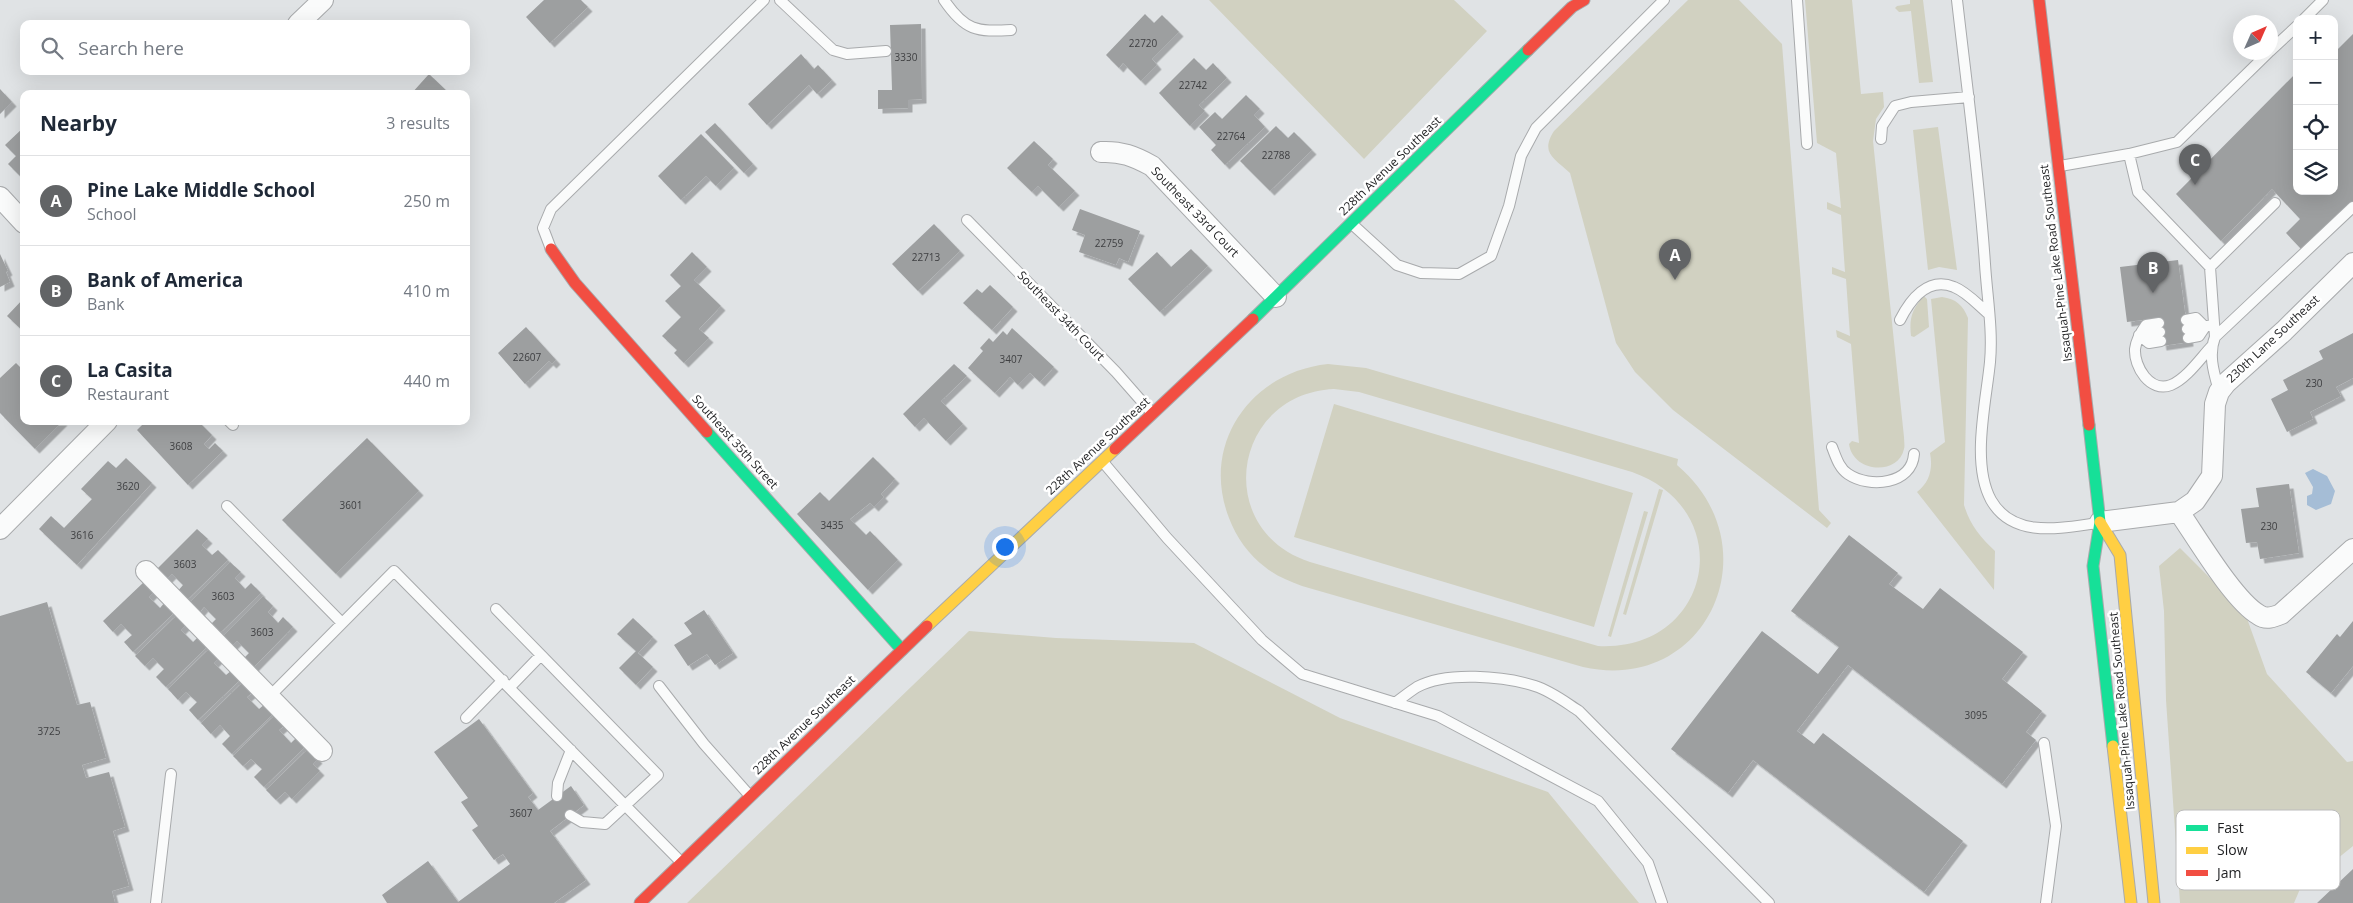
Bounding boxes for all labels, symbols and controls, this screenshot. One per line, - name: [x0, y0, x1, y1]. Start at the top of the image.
- north arrow: [2233, 15, 2278, 60]
- map controls: [2293, 15, 2338, 195]
- button: +: [2293, 15, 2338, 60]
- search box: [20, 20, 470, 75]
- icon: search: [38, 34, 66, 62]
- text: Search here: [78, 35, 184, 61]
- house number: 22720: [1129, 36, 1158, 50]
- house number: 3330: [895, 50, 918, 64]
- button: −: [2293, 60, 2338, 105]
- house number: 22742: [1179, 78, 1208, 92]
- button: locate: [2293, 105, 2338, 150]
- text: Nearby: [40, 109, 117, 137]
- text: 3 results: [386, 112, 450, 134]
- street label: 228th Avenue Southeast: [1335, 112, 1445, 219]
- house number: 22764: [1217, 129, 1246, 143]
- pin: C: [2179, 144, 2211, 185]
- house number: 22788: [1262, 148, 1291, 162]
- button: layers: [2293, 150, 2338, 195]
- street label: Southeast 33rd Court: [1148, 163, 1243, 261]
- street label: Issaquah-Pine Lake Road Southeast: [2035, 163, 2076, 363]
- text: Pine Lake Middle School: [87, 177, 315, 203]
- text: A: [50, 190, 62, 212]
- text: 250 m: [404, 190, 450, 212]
- text: School: [87, 203, 137, 225]
- house number: 22759: [1095, 236, 1124, 250]
- pin: A: [1659, 239, 1691, 280]
- house number: 22713: [912, 250, 941, 264]
- pin: B: [2137, 252, 2169, 293]
- text: Bank of America: [87, 267, 243, 293]
- street label: Southeast 34th Court: [1014, 267, 1109, 364]
- text: B: [51, 280, 61, 302]
- text: 410 m: [404, 280, 450, 302]
- street label: 230th Lane Southeast: [2224, 292, 2322, 386]
- text: Bank: [87, 293, 124, 315]
- house number: 22607: [513, 350, 542, 364]
- house number: 3407: [1000, 352, 1023, 366]
- text: La Casita: [87, 357, 173, 383]
- text: C: [51, 370, 61, 392]
- text: 440 m: [404, 370, 450, 392]
- house number: 230: [2305, 377, 2323, 389]
- text: Restaurant: [87, 383, 169, 405]
- street label: Southeast 35th Street: [688, 391, 782, 492]
- street label: 228th Avenue Southeast: [1042, 393, 1153, 498]
- house number: 3608: [170, 439, 193, 453]
- house number: 3620: [117, 479, 140, 493]
- house number: 3601: [340, 498, 362, 512]
- house number: 3435: [821, 518, 844, 532]
- house number: 230: [2260, 519, 2278, 533]
- house number: 3616: [71, 528, 94, 542]
- your location: [992, 534, 1018, 560]
- house number: 3603: [174, 557, 197, 571]
- house number: 3603: [212, 589, 235, 603]
- street label: Issaquah-Pine Lake Road Southeast: [2104, 611, 2139, 811]
- house number: 3603: [251, 625, 274, 639]
- street label: 228th Avenue Southeast: [749, 671, 859, 778]
- house number: 3095: [1965, 708, 1988, 722]
- house number: 3725: [38, 724, 61, 738]
- house number: 3607: [510, 806, 533, 820]
- legend: [2176, 810, 2340, 890]
- text: Fast: [2217, 818, 2244, 837]
- text: Slow: [2217, 840, 2248, 859]
- text: Jam: [2215, 863, 2242, 882]

